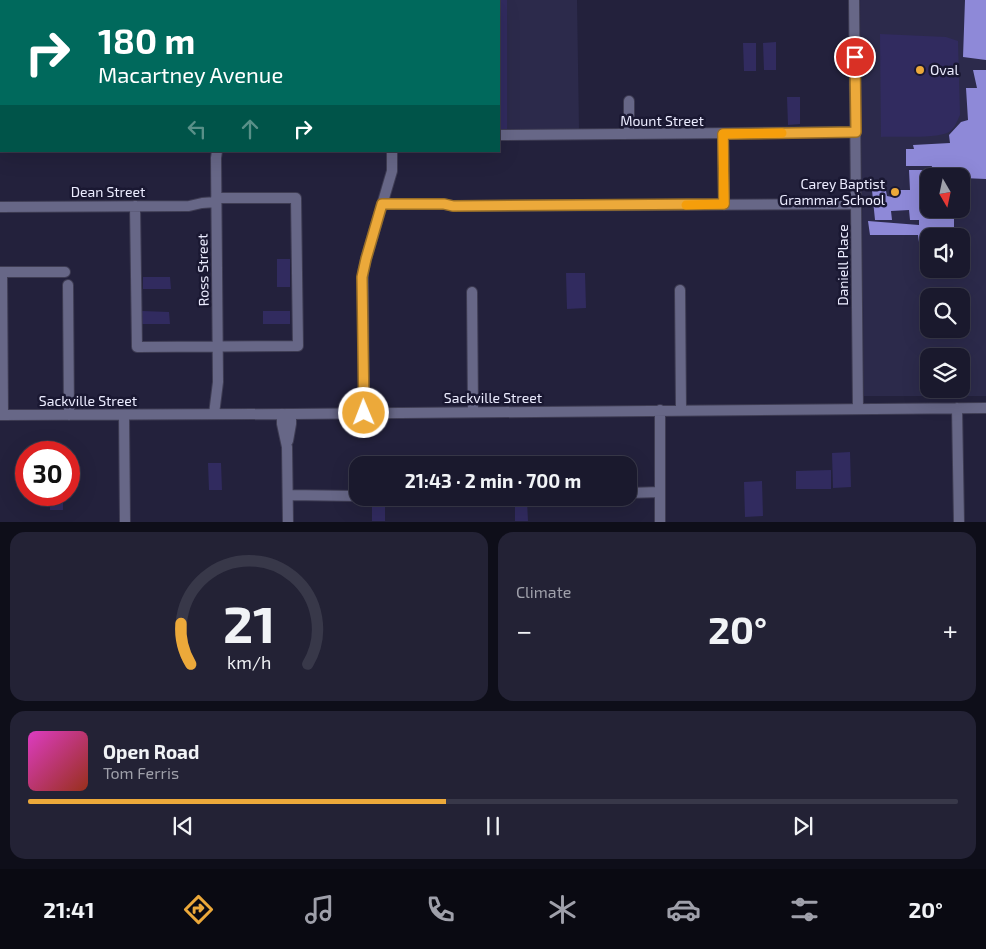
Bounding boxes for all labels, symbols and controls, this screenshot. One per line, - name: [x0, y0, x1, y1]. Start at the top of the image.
- text: 180 m: [98, 19, 195, 61]
- icon: right: [15, 20, 80, 85]
- pin: [834, 36, 876, 78]
- icon: arrive: [841, 43, 869, 71]
- text: Macartney Avenue: [98, 61, 283, 87]
- place label: Oval: [930, 61, 959, 78]
- marker: Oval: [914, 64, 926, 76]
- street label: Mount Street: [620, 112, 704, 129]
- icon: left: [183, 115, 211, 143]
- icon: ahead: [236, 115, 264, 143]
- icon: right: [289, 115, 317, 143]
- north arrow: [920, 168, 970, 218]
- map controls: [920, 168, 970, 398]
- place label: Carey Baptist Grammar School: [779, 175, 886, 208]
- street label: Dean Street: [71, 183, 145, 200]
- marker: Carey Baptist Grammar School: [889, 186, 901, 198]
- street label: Daniell Place: [834, 224, 851, 306]
- button: sound: [920, 228, 970, 278]
- street label: Ross Street: [193, 233, 212, 307]
- button: search: [920, 288, 970, 338]
- button: layers: [920, 348, 970, 398]
- position arrow: [337, 386, 389, 438]
- street label: Sackville Street: [444, 389, 542, 406]
- street label: Sackville Street: [39, 392, 137, 409]
- speed limit sign: 30: [15, 441, 80, 506]
- text: 21:43 · 2 min · 700 m: [405, 469, 581, 492]
- text: Climate: [516, 582, 571, 601]
- text: 21: [223, 591, 275, 653]
- text: 20°: [708, 606, 767, 652]
- text: −: [516, 613, 532, 647]
- text: +: [943, 613, 958, 647]
- text: km/h: [227, 651, 271, 673]
- text: Open Road: [103, 740, 199, 763]
- text: Tom Ferris: [103, 763, 179, 782]
- icon: previous: [169, 812, 197, 840]
- icon: pause: [479, 812, 507, 840]
- icon: next: [789, 812, 817, 840]
- icon: directions: [181, 892, 216, 927]
- icon: music: [302, 892, 337, 927]
- icon: phone: [423, 892, 458, 927]
- icon: climate: [545, 892, 580, 927]
- icon: car: [666, 892, 701, 927]
- icon: filters: [787, 892, 822, 927]
- text: 21:41: [43, 896, 95, 922]
- text: 20°: [909, 896, 943, 922]

